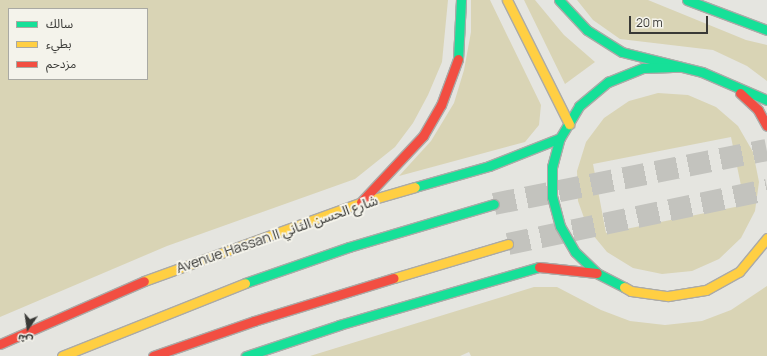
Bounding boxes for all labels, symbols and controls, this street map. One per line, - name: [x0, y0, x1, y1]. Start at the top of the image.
- legend: [8, 8, 148, 80]
- scale bar: [631, 8, 710, 34]
- text: 20 m: [636, 14, 663, 31]
- text: سالك: [46, 15, 73, 32]
- text: بطيء: [46, 35, 72, 52]
- text: مزدحم: [46, 55, 76, 72]
- street label: Avenue Hassan II شارع الحسن الثاني: [174, 192, 380, 276]
- north arrow: [8, 308, 48, 348]
- text: ش: [16, 331, 34, 349]

